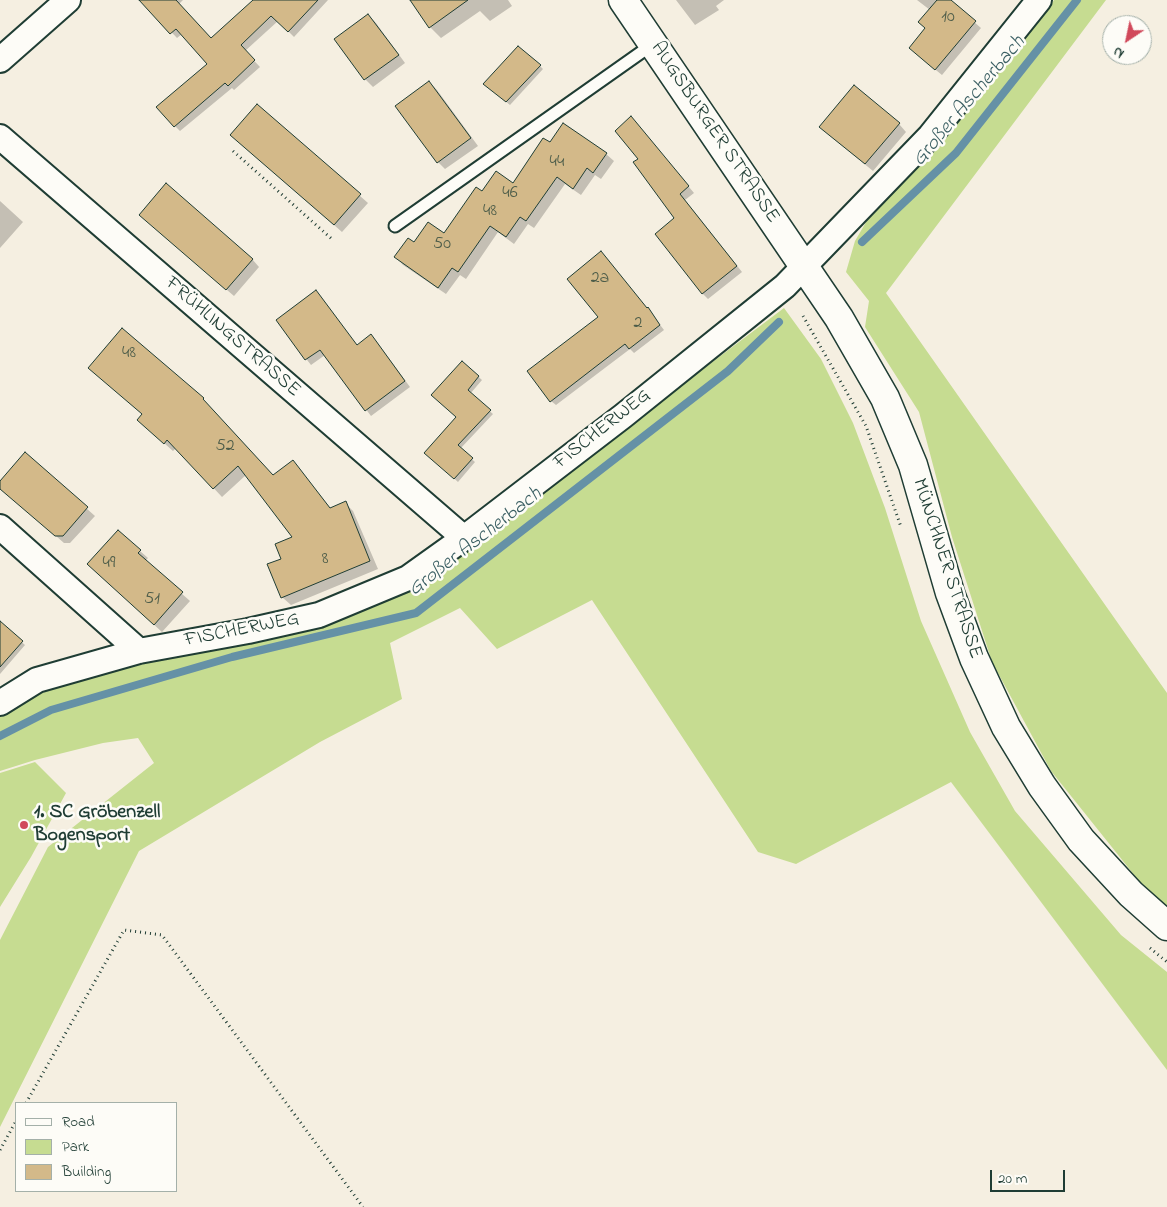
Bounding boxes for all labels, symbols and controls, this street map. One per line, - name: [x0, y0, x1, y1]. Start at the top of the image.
- house number: 10: [941, 7, 955, 29]
- north arrow: [1102, 15, 1152, 65]
- water label: Großer Ascherbach: [908, 32, 1032, 172]
- street label: AUGSBURGER STRASSE: [644, 38, 784, 228]
- text: N: [1109, 41, 1129, 63]
- house number: 44: [550, 152, 564, 174]
- house number: 46: [502, 183, 518, 205]
- house number: 48: [483, 201, 497, 223]
- house number: 50: [433, 234, 451, 256]
- house number: 2a: [591, 268, 609, 290]
- street label: FRÜHLINGSTRASSE: [159, 273, 305, 403]
- house number: 2: [634, 313, 642, 335]
- house number: 48: [122, 343, 136, 365]
- street label: FISCHERWEG: [550, 385, 656, 475]
- house number: 52: [215, 436, 235, 458]
- street label: MÜNCHNER STRASSE: [906, 476, 986, 662]
- water label: Großer Ascherbach: [404, 483, 548, 603]
- house number: 8: [322, 549, 328, 571]
- house number: 49: [103, 553, 115, 575]
- house number: 51: [144, 589, 160, 611]
- street label: FISCHERWEG: [183, 608, 301, 654]
- place label: 1. SC Gröbenzell Bogensport: [34, 802, 160, 849]
- marker: 1. SC Gröbenzell Bogensport: [18, 819, 30, 831]
- legend: [15, 1102, 178, 1192]
- text: Road: [62, 1111, 95, 1133]
- text: Park: [62, 1136, 89, 1158]
- scale bar: [992, 1160, 1067, 1192]
- text: Building: [62, 1161, 111, 1183]
- text: 20 m: [998, 1168, 1027, 1190]

